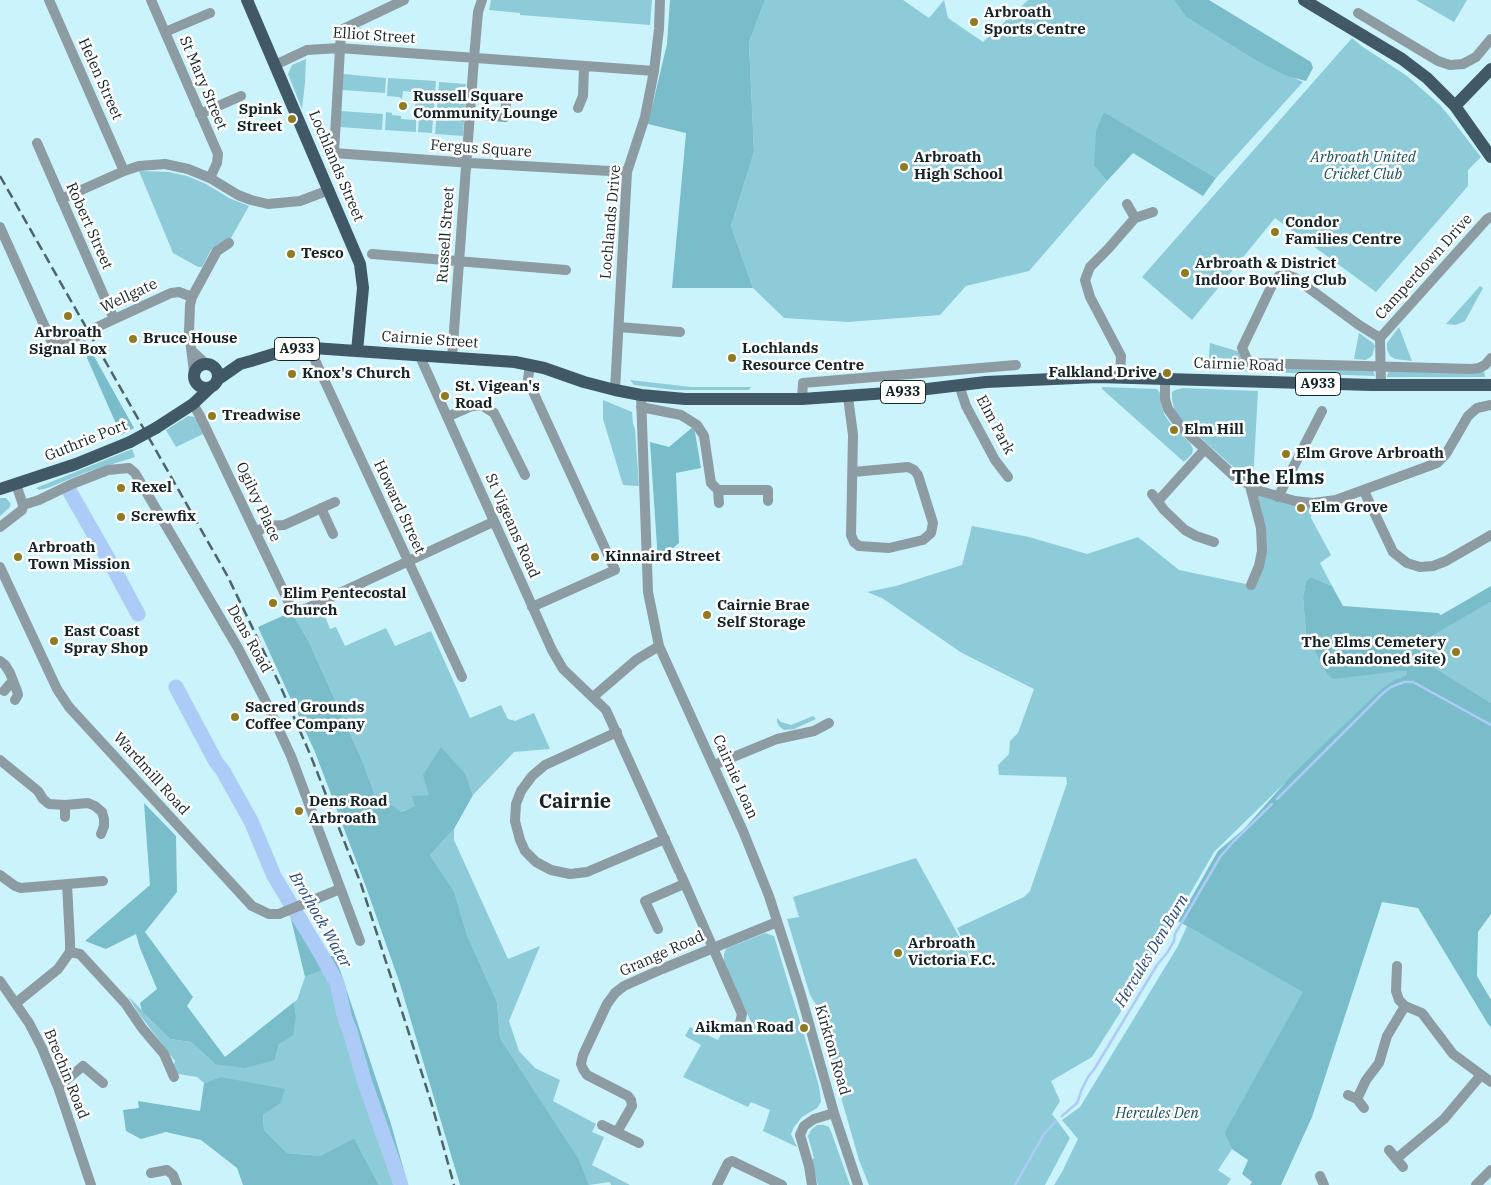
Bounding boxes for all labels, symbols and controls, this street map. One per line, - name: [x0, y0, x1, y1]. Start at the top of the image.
- place label: Arbroath Sports Centre: [984, 4, 1086, 39]
- marker: Arbroath Sports Centre: [968, 16, 980, 28]
- street label: Elliot Street: [332, 24, 416, 48]
- street label: St Mary Street: [175, 34, 231, 132]
- street label: Helen Street: [74, 35, 126, 123]
- place label: Russell Square Community Lounge: [413, 88, 558, 123]
- marker: Russell Square Community Lounge: [397, 100, 409, 112]
- place label: Spink Street: [237, 101, 282, 136]
- street label: Lochlands Street: [304, 108, 368, 224]
- marker: Spink Street: [286, 113, 298, 125]
- street label: Fergus Square: [430, 136, 532, 162]
- place label: Arbroath High School: [914, 149, 1003, 184]
- park label: Arbroath United Cricket Club: [1310, 149, 1416, 184]
- marker: Arbroath High School: [898, 161, 910, 173]
- street label: Lochlands Drive: [597, 164, 625, 280]
- street label: Robert Street: [62, 180, 116, 272]
- street label: Russell Street: [434, 186, 458, 284]
- street label: Camperdown Drive: [1372, 210, 1476, 324]
- place label: Condor Families Centre: [1285, 214, 1401, 249]
- marker: Condor Families Centre: [1269, 226, 1281, 238]
- place label: Tesco: [301, 245, 344, 263]
- marker: Tesco: [285, 248, 297, 260]
- place label: Arbroath & District Indoor Bowling Club: [1195, 255, 1347, 290]
- marker: Arbroath & District Indoor Bowling Club: [1179, 267, 1191, 279]
- street label: Wellgate: [98, 275, 160, 317]
- marker: Arbroath Signal Box: [62, 310, 74, 322]
- place label: Arbroath Signal Box: [29, 324, 107, 359]
- street label: Cairnie Street: [381, 328, 479, 352]
- place label: Bruce House: [143, 330, 237, 348]
- marker: Bruce House: [127, 333, 139, 345]
- road number: A933: [274, 338, 320, 360]
- place label: Lochlands Resource Centre: [742, 340, 864, 375]
- marker: Lochlands Resource Centre: [726, 352, 738, 364]
- street label: Cairnie Road: [1193, 354, 1285, 376]
- place label: Falkland Drive: [1048, 364, 1157, 382]
- place label: Knox's Church: [302, 365, 411, 383]
- marker: Falkland Drive: [1161, 367, 1173, 379]
- marker: Knox's Church: [286, 368, 298, 380]
- road number: A933: [1296, 372, 1340, 396]
- place label: St. Vigean's Road: [455, 378, 540, 413]
- road number: A933: [880, 381, 926, 404]
- marker: St. Vigean's Road: [439, 390, 451, 402]
- street label: Elm Park: [972, 392, 1018, 458]
- place label: Treadwise: [222, 407, 301, 425]
- marker: Treadwise: [206, 410, 218, 422]
- street label: Guthrie Port: [42, 416, 130, 466]
- place label: Elm Hill: [1184, 421, 1244, 439]
- marker: Elm Hill: [1168, 424, 1180, 436]
- place label: Elm Grove Arbroath: [1296, 445, 1444, 463]
- marker: Elm Grove Arbroath: [1280, 448, 1292, 460]
- street label: Howard Street: [369, 457, 429, 557]
- street label: Ogilvy Place: [232, 459, 284, 545]
- district label: The Elms: [1232, 466, 1324, 490]
- street label: St Vigeans Road: [481, 471, 543, 581]
- place label: Rexel: [131, 479, 172, 497]
- marker: Rexel: [115, 482, 127, 494]
- place label: Elm Grove: [1311, 499, 1388, 517]
- marker: Elm Grove: [1295, 502, 1307, 514]
- place label: Screwfix: [131, 508, 196, 526]
- marker: Screwfix: [115, 511, 127, 523]
- place label: Arbroath Town Mission: [28, 539, 130, 574]
- place label: Kinnaird Street: [605, 548, 720, 566]
- marker: Arbroath Town Mission: [12, 551, 24, 563]
- marker: Kinnaird Street: [589, 551, 601, 563]
- place label: Elim Pentecostal Church: [283, 585, 406, 620]
- marker: Elim Pentecostal Church: [267, 597, 279, 609]
- place label: Cairnie Brae Self Storage: [717, 597, 810, 632]
- street label: Dens Road: [223, 602, 275, 676]
- marker: Cairnie Brae Self Storage: [701, 609, 713, 621]
- place label: East Coast Spray Shop: [64, 623, 148, 658]
- place label: The Elms Cemetery (abandoned site): [1301, 634, 1446, 669]
- marker: East Coast Spray Shop: [48, 635, 60, 647]
- marker: The Elms Cemetery (abandoned site): [1450, 646, 1462, 658]
- place label: Sacred Grounds Coffee Company: [245, 699, 365, 734]
- marker: Sacred Grounds Coffee Company: [229, 711, 241, 723]
- street label: Wardmill Road: [109, 729, 193, 819]
- street label: Cairnie Loan: [708, 732, 762, 822]
- district label: Cairnie: [539, 790, 611, 814]
- place label: Dens Road Arbroath: [309, 793, 387, 828]
- marker: Dens Road Arbroath: [293, 805, 305, 817]
- water label: Brothock Water: [285, 869, 355, 971]
- water label: Hercules Den Burn: [1111, 891, 1193, 1011]
- street label: Grange Road: [617, 927, 707, 981]
- place label: Arbroath Victoria F.C.: [908, 935, 996, 970]
- marker: Arbroath Victoria F.C.: [892, 947, 904, 959]
- street label: Kirkton Road: [811, 1003, 853, 1097]
- place label: Aikman Road: [695, 1019, 794, 1037]
- marker: Aikman Road: [798, 1022, 810, 1034]
- street label: Brechin Road: [40, 1026, 92, 1122]
- park label: Hercules Den: [1115, 1105, 1199, 1123]

